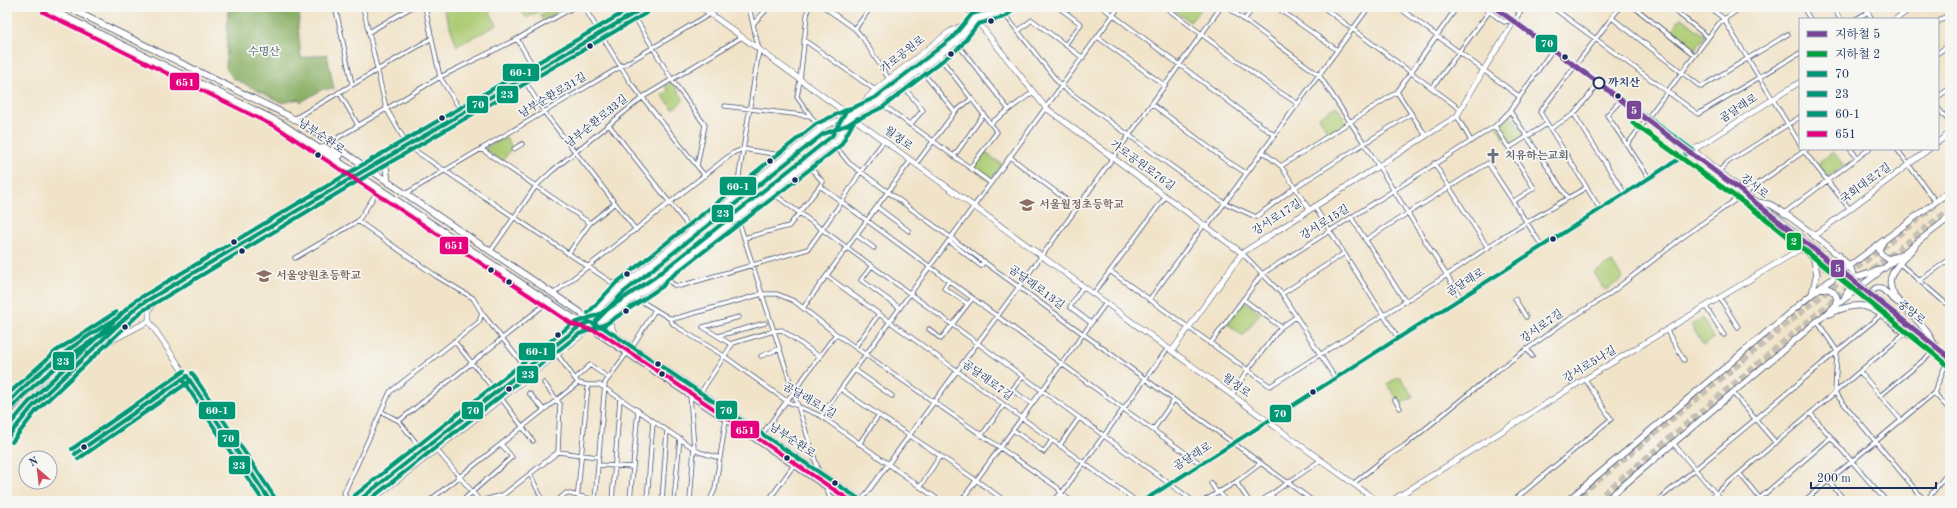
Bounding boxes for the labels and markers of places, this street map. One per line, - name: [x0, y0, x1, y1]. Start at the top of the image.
- unlabelled marker: [986, 16, 996, 26]
- unlabelled marker: [585, 41, 595, 51]
- unlabelled marker: [946, 49, 956, 59]
- unlabelled marker: [1560, 52, 1570, 62]
- marker: 까치산: [1592, 76, 1606, 90]
- place label: 까치산: [1608, 76, 1640, 89]
- unlabelled marker: [1613, 91, 1623, 101]
- unlabelled marker: [437, 113, 447, 123]
- church icon: 치유하는교회: [1484, 147, 1502, 165]
- place label: 치유하는교회: [1505, 149, 1569, 162]
- unlabelled marker: [313, 150, 323, 160]
- unlabelled marker: [765, 156, 775, 166]
- unlabelled marker: [790, 175, 800, 185]
- school or university icon: 서울월정초등학교: [1018, 196, 1036, 214]
- place label: 서울월정초등학교: [1039, 198, 1124, 211]
- unlabelled marker: [1548, 234, 1558, 244]
- unlabelled marker: [229, 237, 239, 247]
- unlabelled marker: [237, 246, 247, 256]
- unlabelled marker: [486, 265, 496, 275]
- school or university icon: 서울양원초등학교: [255, 267, 273, 285]
- place label: 서울양원초등학교: [276, 269, 361, 282]
- unlabelled marker: [622, 269, 632, 279]
- unlabelled marker: [504, 277, 514, 287]
- unlabelled marker: [621, 306, 631, 316]
- unlabelled marker: [120, 322, 130, 332]
- unlabelled marker: [553, 330, 563, 340]
- unlabelled marker: [653, 359, 663, 369]
- unlabelled marker: [657, 369, 667, 379]
- unlabelled marker: [504, 384, 514, 394]
- unlabelled marker: [1308, 387, 1318, 397]
- unlabelled marker: [79, 442, 89, 452]
- unlabelled marker: [782, 453, 792, 463]
- unlabelled marker: [830, 478, 840, 488]

